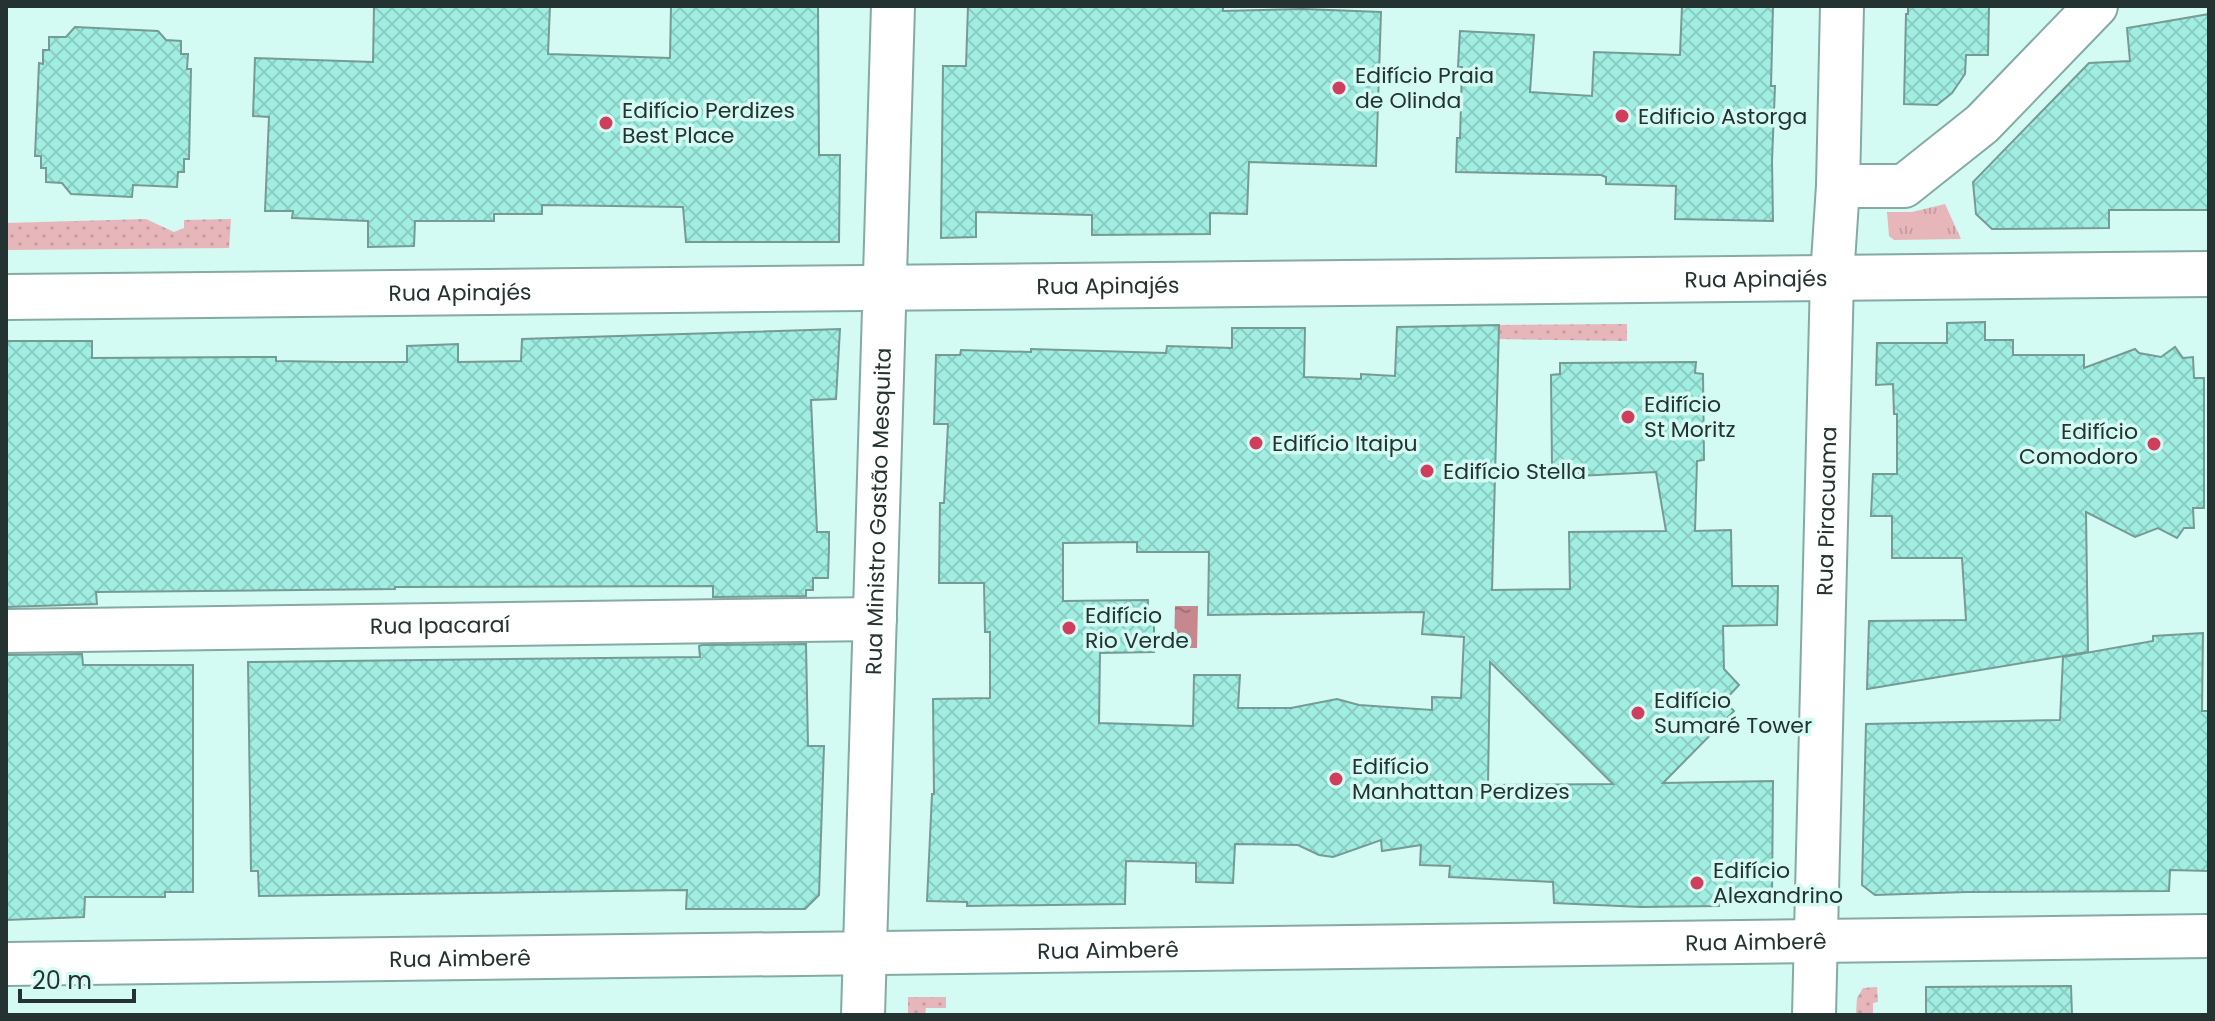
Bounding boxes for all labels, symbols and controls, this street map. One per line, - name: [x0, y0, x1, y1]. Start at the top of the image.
- place label: Edifício Praia de Olinda: [1355, 60, 1494, 116]
- marker: Edifício Praia de Olinda: [1330, 79, 1348, 97]
- place label: Edifício Perdizes Best Place: [622, 95, 795, 151]
- place label: Edificio Astorga: [1638, 101, 1807, 132]
- marker: Edificio Astorga: [1613, 107, 1631, 125]
- marker: Edifício Perdizes Best Place: [597, 114, 615, 132]
- street label: Rua Apinajés: [1684, 262, 1828, 295]
- street label: Rua Apinajés: [1036, 269, 1180, 302]
- street label: Rua Apinajés: [388, 276, 532, 309]
- street label: Rua Ministro Gastão Mesquita: [858, 347, 898, 675]
- place label: Edifício St Moritz: [1644, 389, 1735, 445]
- marker: Edifício St Moritz: [1619, 408, 1637, 426]
- place label: Edifício Comodoro: [2019, 416, 2138, 472]
- street label: Rua Piracuama: [1809, 426, 1844, 596]
- place label: Edifício Itaipu: [1272, 428, 1418, 459]
- marker: Edifício Itaipu: [1247, 434, 1265, 452]
- marker: Edifício Comodoro: [2145, 435, 2163, 453]
- place label: Edifício Stella: [1443, 456, 1586, 487]
- marker: Edifício Stella: [1418, 462, 1436, 480]
- place label: Edifício Rio Verde: [1085, 600, 1189, 656]
- street label: Rua Ipacaraí: [370, 609, 510, 641]
- marker: Edifício Rio Verde: [1060, 619, 1078, 637]
- place label: Edifício Sumaré Tower: [1654, 685, 1812, 741]
- marker: Edifício Sumaré Tower: [1629, 704, 1647, 722]
- place label: Edifício Manhattan Perdizes: [1352, 751, 1570, 807]
- marker: Edifício Manhattan Perdizes: [1327, 770, 1345, 788]
- place label: Edifício Alexandrino: [1713, 855, 1843, 911]
- marker: Edifício Alexandrino: [1688, 874, 1706, 892]
- street label: Rua Aimberê: [1685, 925, 1827, 958]
- street label: Rua Aimberê: [1037, 934, 1179, 966]
- street label: Rua Aimberê: [389, 942, 531, 975]
- scale bar: [20, 953, 134, 1003]
- text: 20 m: [32, 964, 92, 997]

